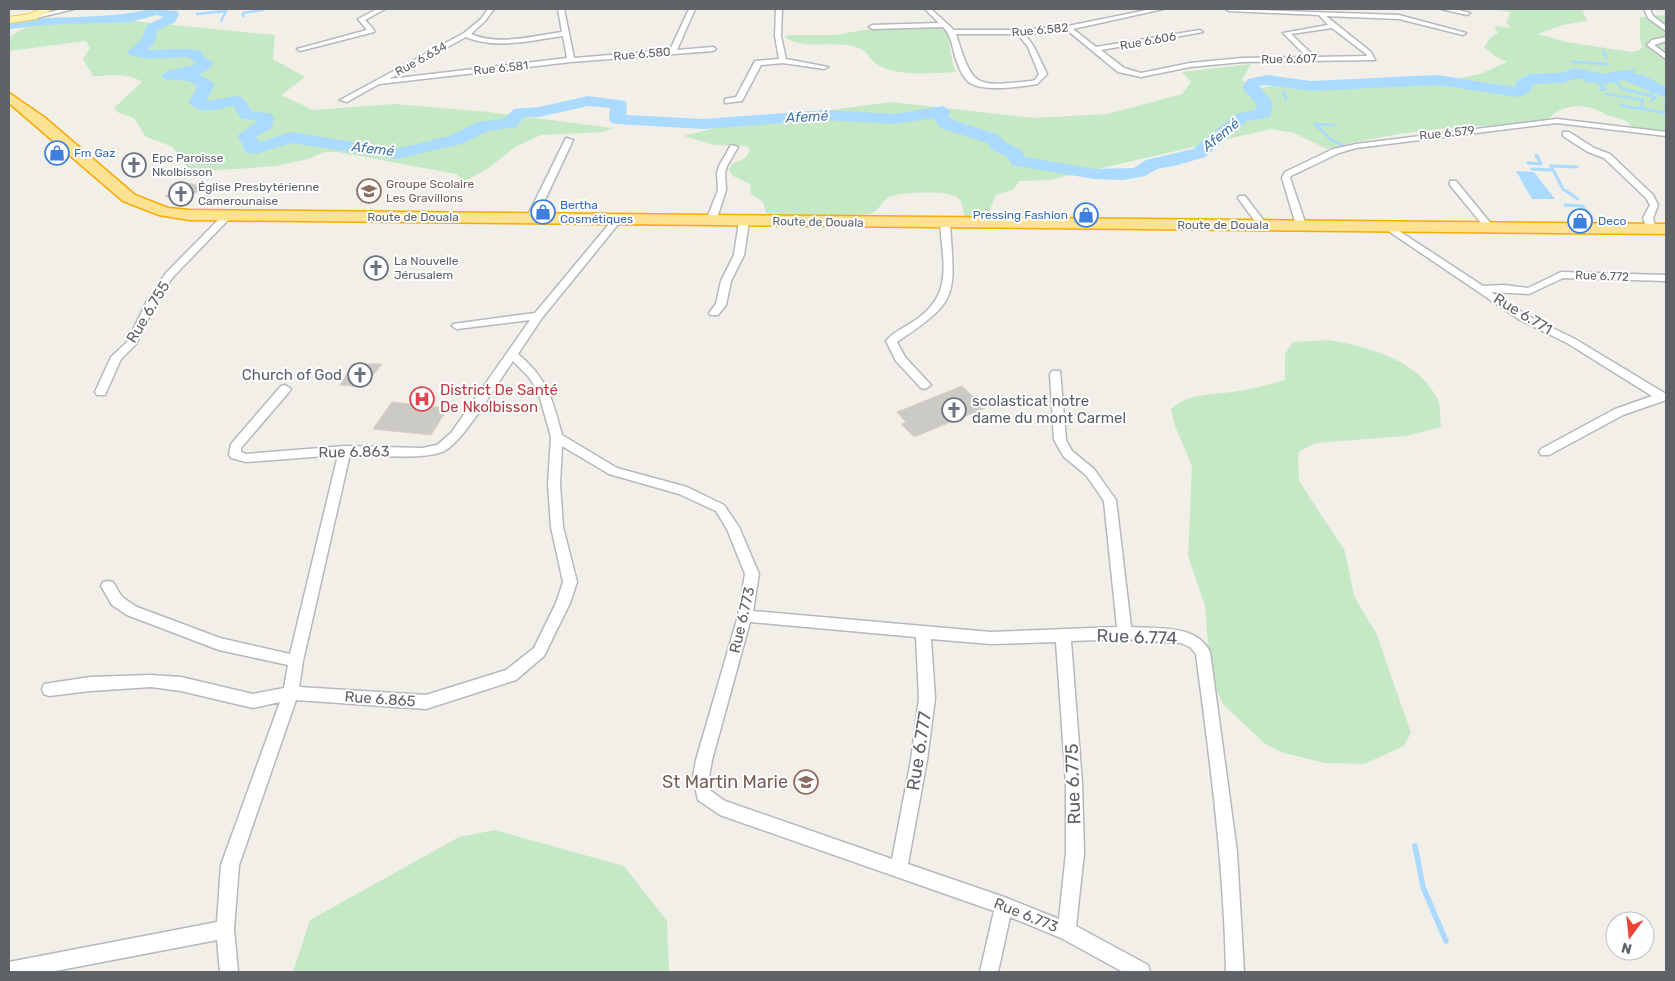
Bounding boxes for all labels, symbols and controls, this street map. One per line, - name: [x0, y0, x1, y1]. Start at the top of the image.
- street label: Rue 6.582: [1011, 21, 1069, 39]
- street label: Rue 6.606: [1119, 29, 1177, 53]
- street label: Rue 6.634: [393, 39, 450, 79]
- street label: Rue 6.580: [613, 45, 671, 63]
- street label: Rue 6.607: [1261, 52, 1317, 66]
- street label: Rue 6.581: [473, 58, 529, 78]
- water label: Afemé: [784, 107, 829, 127]
- water label: Afemé: [1198, 115, 1243, 156]
- street label: Rue 6.579: [1419, 123, 1475, 143]
- water label: Afemé: [350, 138, 395, 160]
- shop icon: Fm Gaz: [44, 140, 70, 166]
- place label: Fm Gaz: [74, 146, 115, 160]
- place label: Epc Paroisse Nkolbisson: [152, 151, 224, 179]
- church icon: Epc Paroisse Nkolbisson: [121, 152, 147, 178]
- place label: Groupe Scolaire Les Gravillons: [386, 177, 474, 205]
- school or university icon: Groupe Scolaire Les Gravillons: [356, 178, 382, 204]
- place label: Église Presbytérienne Camerounaise: [198, 180, 320, 208]
- church icon: Église Presbytérienne Camerounaise: [168, 181, 194, 207]
- place label: Bertha Cosmétiques: [560, 198, 633, 226]
- shop icon: Bertha Cosmétiques: [530, 199, 556, 225]
- shop icon: Pressing Fashion: [1073, 202, 1099, 228]
- place label: Pressing Fashion: [973, 208, 1068, 222]
- shop icon: Deco: [1567, 208, 1593, 234]
- street label: Route de Douala: [367, 210, 459, 224]
- street label: Route de Douala: [772, 214, 864, 230]
- place label: Deco: [1598, 214, 1627, 228]
- street label: Route de Douala: [1177, 218, 1269, 232]
- place label: La Nouvelle Jérusalem: [394, 254, 459, 282]
- church icon: La Nouvelle Jérusalem: [363, 255, 389, 281]
- street label: Rue 6.772: [1575, 268, 1629, 284]
- street label: Rue 6.755: [123, 278, 173, 346]
- street label: Rue 6.771: [1490, 290, 1556, 338]
- church icon: Church of God: [347, 362, 373, 388]
- place label: Church of God: [242, 366, 342, 384]
- place label: District De Santé De Nkolbisson: [440, 381, 558, 416]
- hospital icon: District De Santé De Nkolbisson: [409, 386, 435, 412]
- place label: scolasticat notre dame du mont Carmel: [972, 392, 1126, 427]
- church icon: scolasticat notre dame du mont Carmel: [941, 397, 967, 423]
- street label: Rue 6.863: [318, 442, 390, 462]
- street label: Rue 6.773: [726, 585, 758, 655]
- street label: Rue 6.774: [1096, 625, 1178, 649]
- street label: Rue 6.865: [344, 688, 416, 710]
- street label: Rue 6.777: [902, 710, 936, 792]
- street label: Rue 6.775: [1061, 743, 1085, 825]
- school or university icon: St Martin Marie: [793, 769, 819, 795]
- place label: St Martin Marie: [662, 771, 788, 793]
- street label: Rue 6.773: [991, 894, 1061, 936]
- north arrow: [1605, 911, 1655, 961]
- text: N: [1620, 939, 1634, 958]

